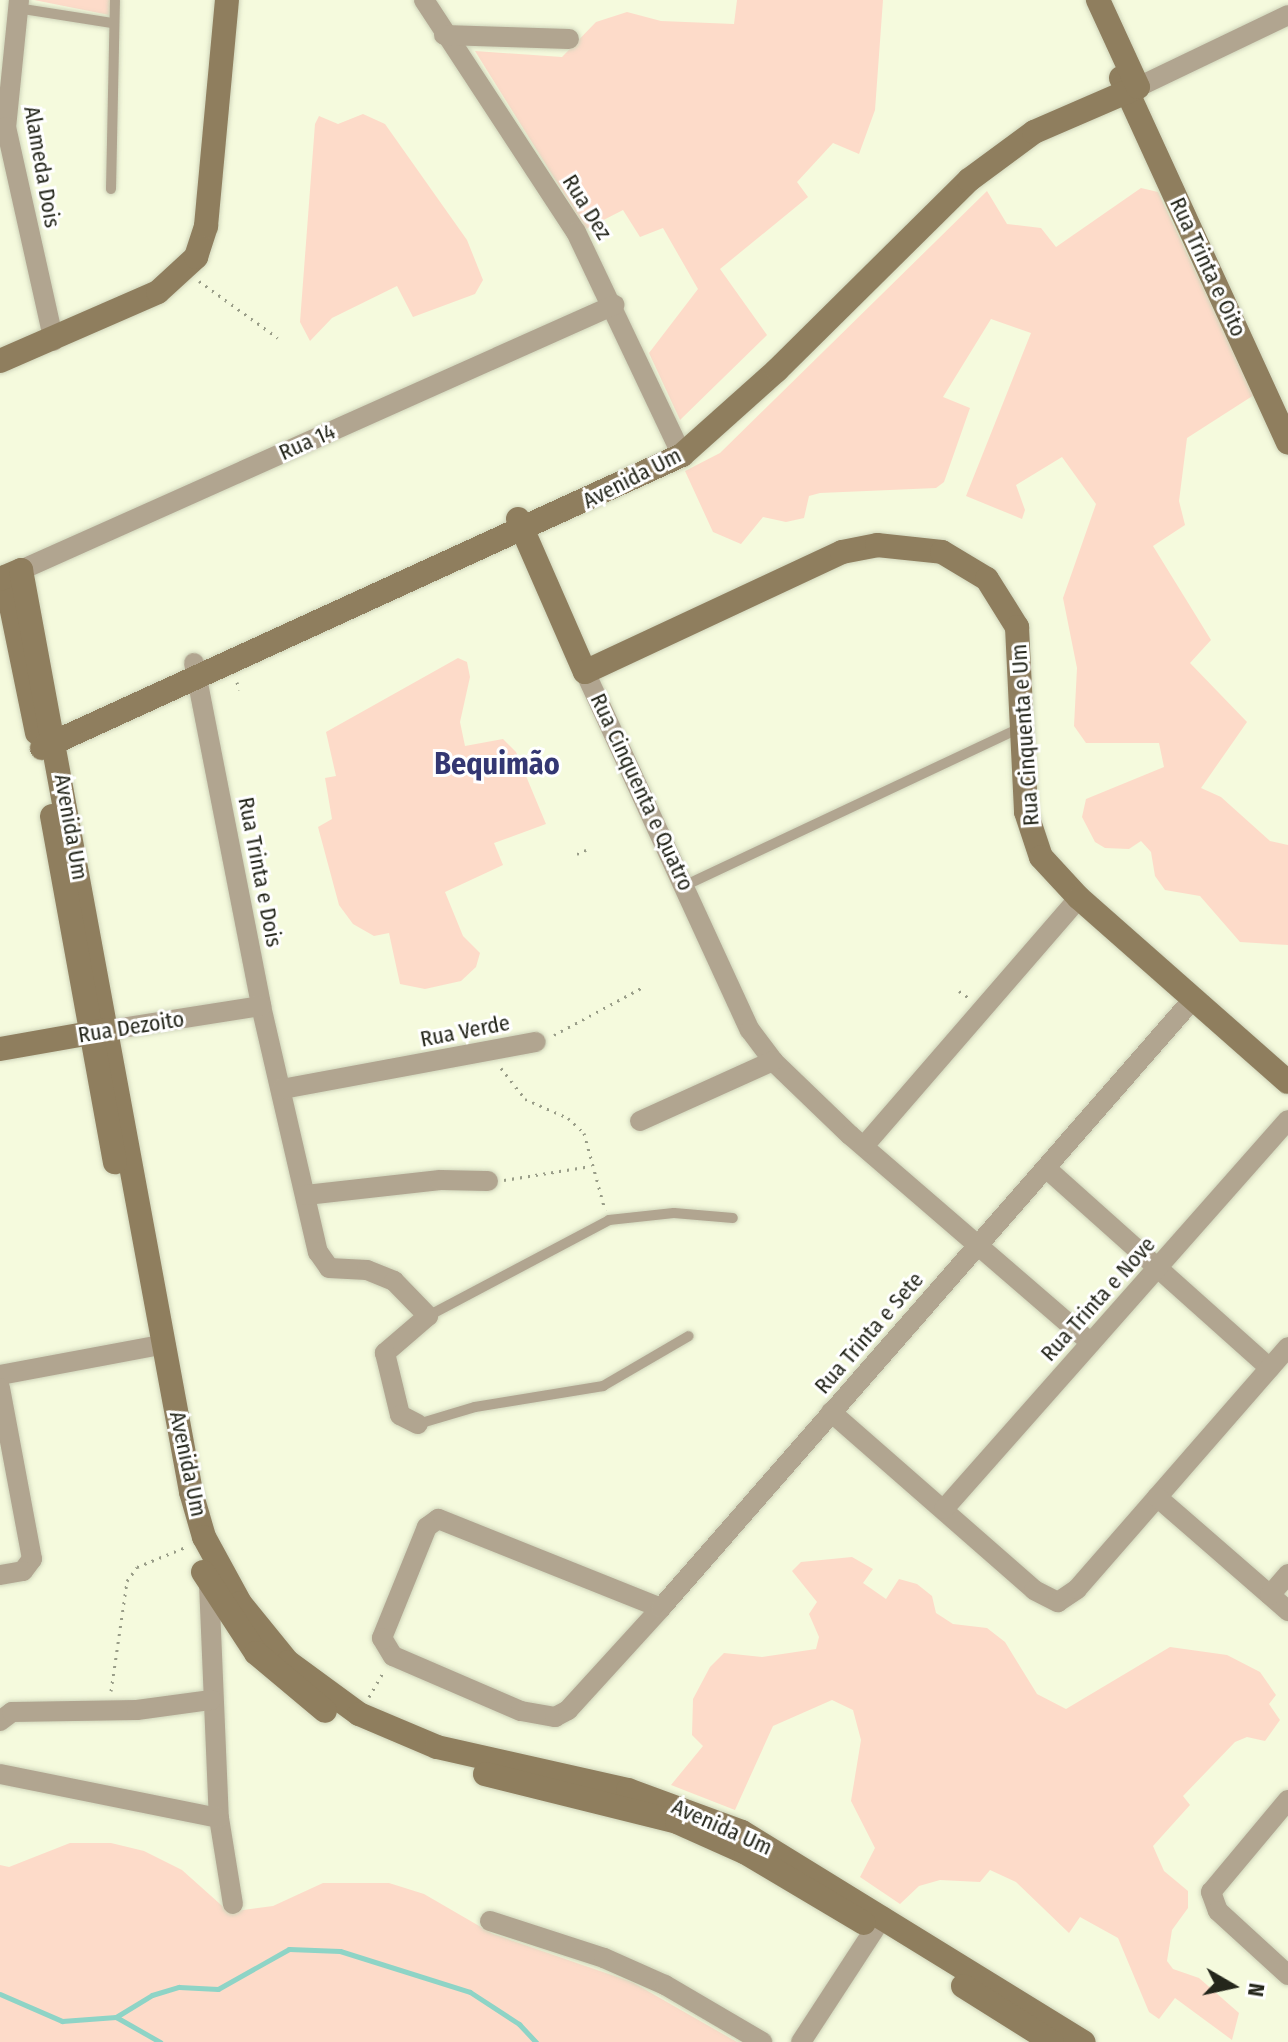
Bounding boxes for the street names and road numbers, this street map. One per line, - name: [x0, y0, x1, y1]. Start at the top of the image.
- street label: Alameda Dois: [18, 104, 66, 230]
- street label: Rua Dez: [557, 170, 617, 244]
- street label: Rua Trinta e Oito: [1164, 193, 1252, 341]
- street label: Rua 14: [275, 418, 339, 466]
- street label: Avenida Um: [578, 442, 686, 514]
- street label: Rua Cinquenta e Um: [1005, 643, 1045, 827]
- street label: Rua Cinquenta e Quatro: [585, 689, 699, 895]
- street label: Avenida Um: [49, 772, 93, 882]
- street label: Rua Trinta e Dois: [233, 795, 287, 949]
- street label: Rua Dezoito: [76, 1006, 186, 1048]
- street label: Rua Verde: [418, 1009, 512, 1053]
- street label: Rua Trinta e Nove: [1035, 1231, 1161, 1367]
- street label: Rua Trinta e Sete: [809, 1267, 929, 1399]
- street label: Avenida Um: [164, 1409, 212, 1519]
- street label: Avenida Um: [668, 1793, 776, 1861]

